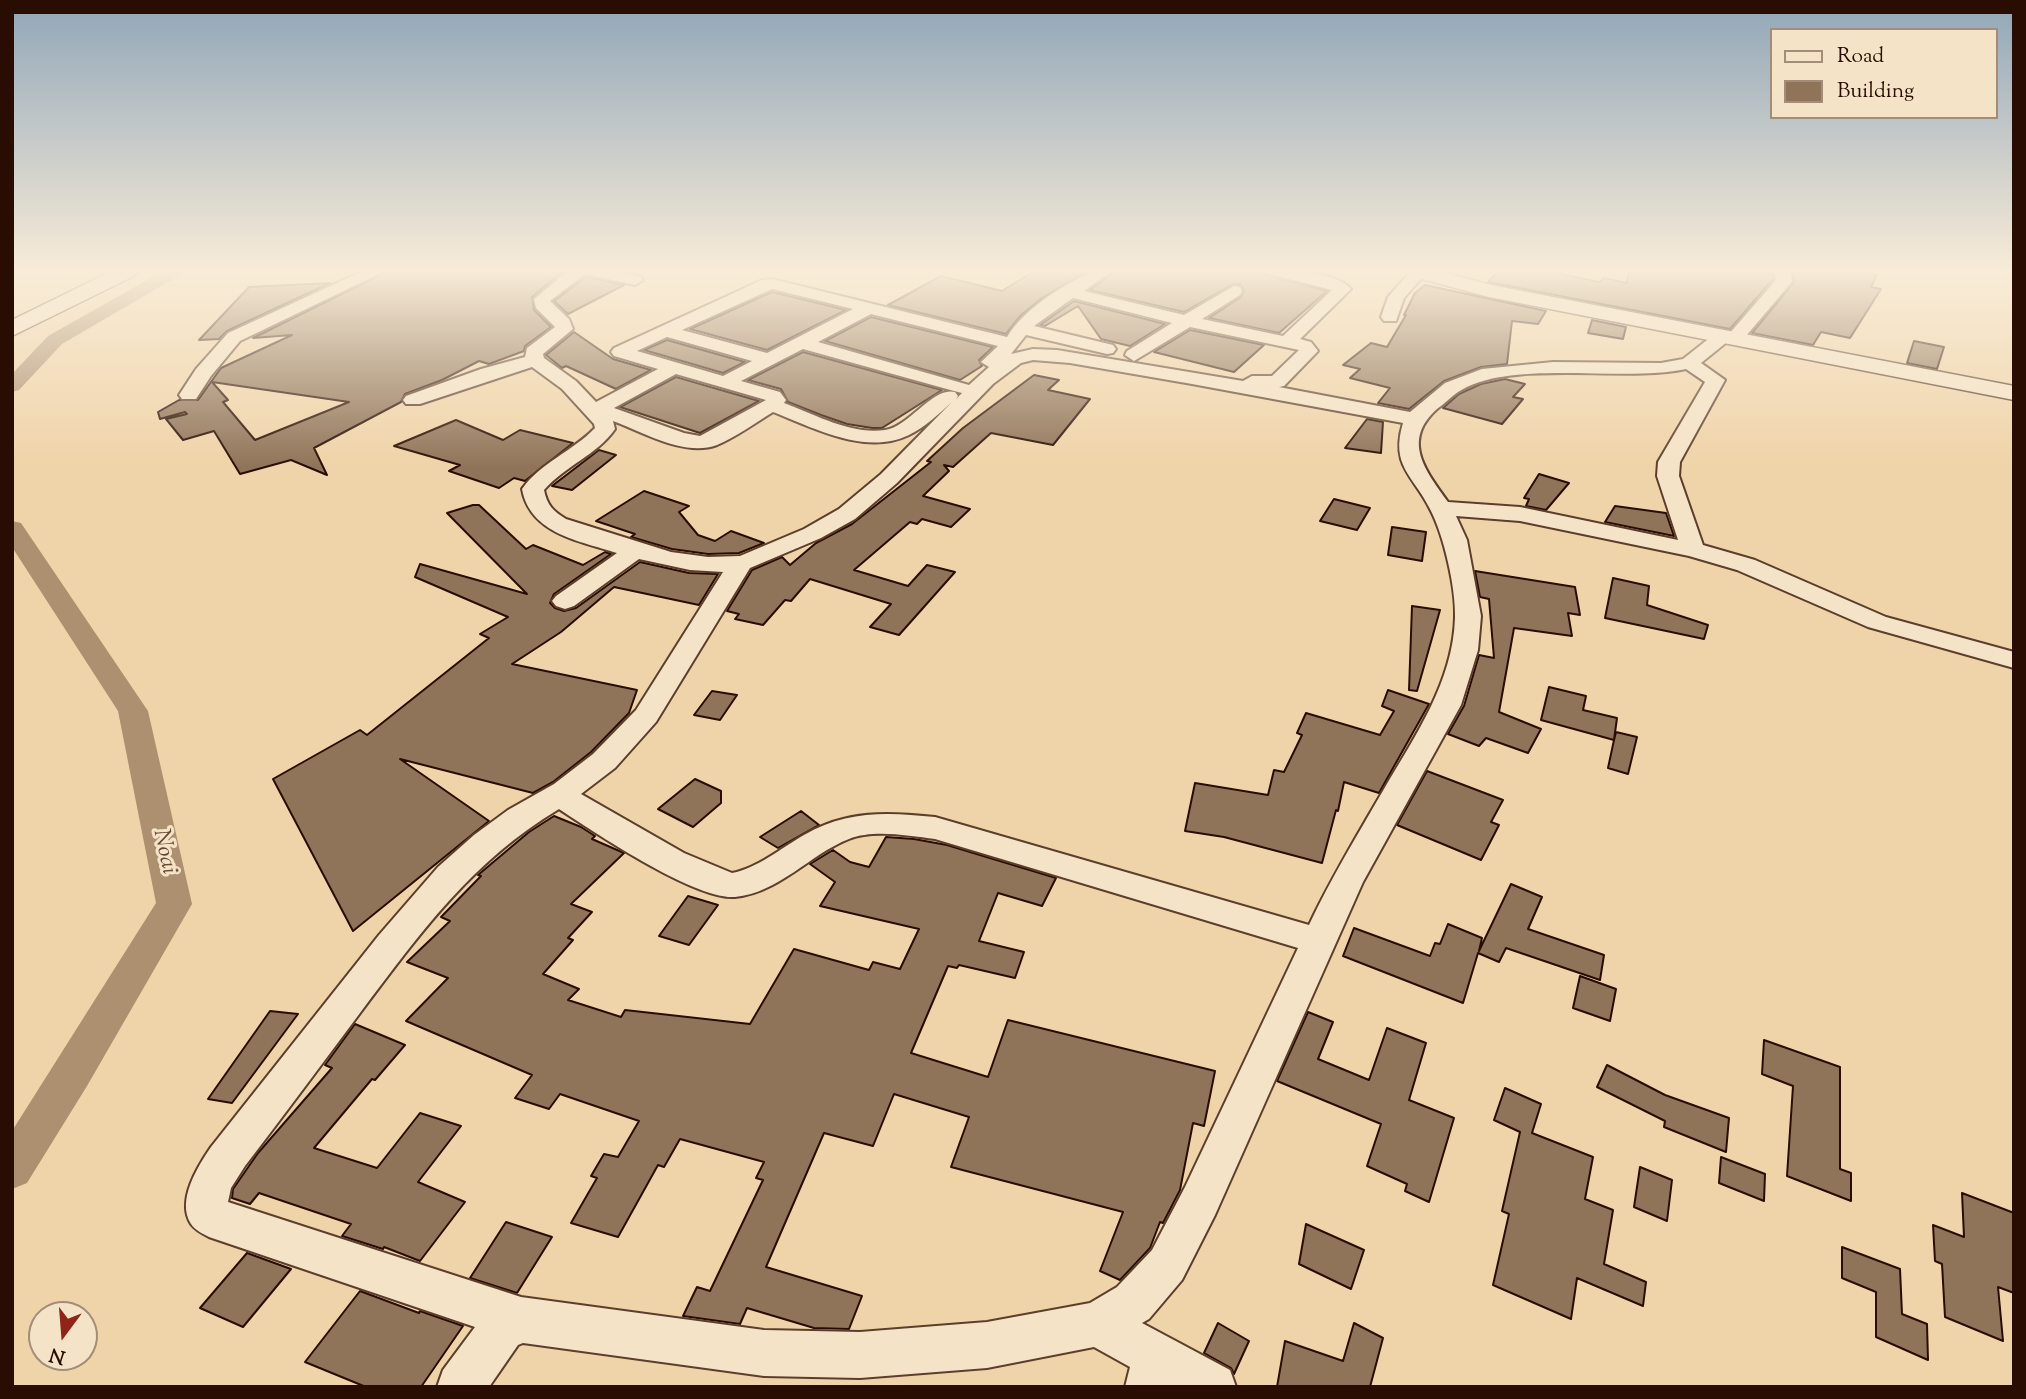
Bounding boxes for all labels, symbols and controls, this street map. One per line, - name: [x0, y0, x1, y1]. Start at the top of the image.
- legend: [1770, 28, 1998, 119]
- text: Road: [1837, 42, 1884, 72]
- text: Building: [1837, 77, 1914, 107]
- water label: Noai: [145, 827, 181, 877]
- north arrow: [28, 1301, 98, 1371]
- text: N: [47, 1340, 69, 1370]

